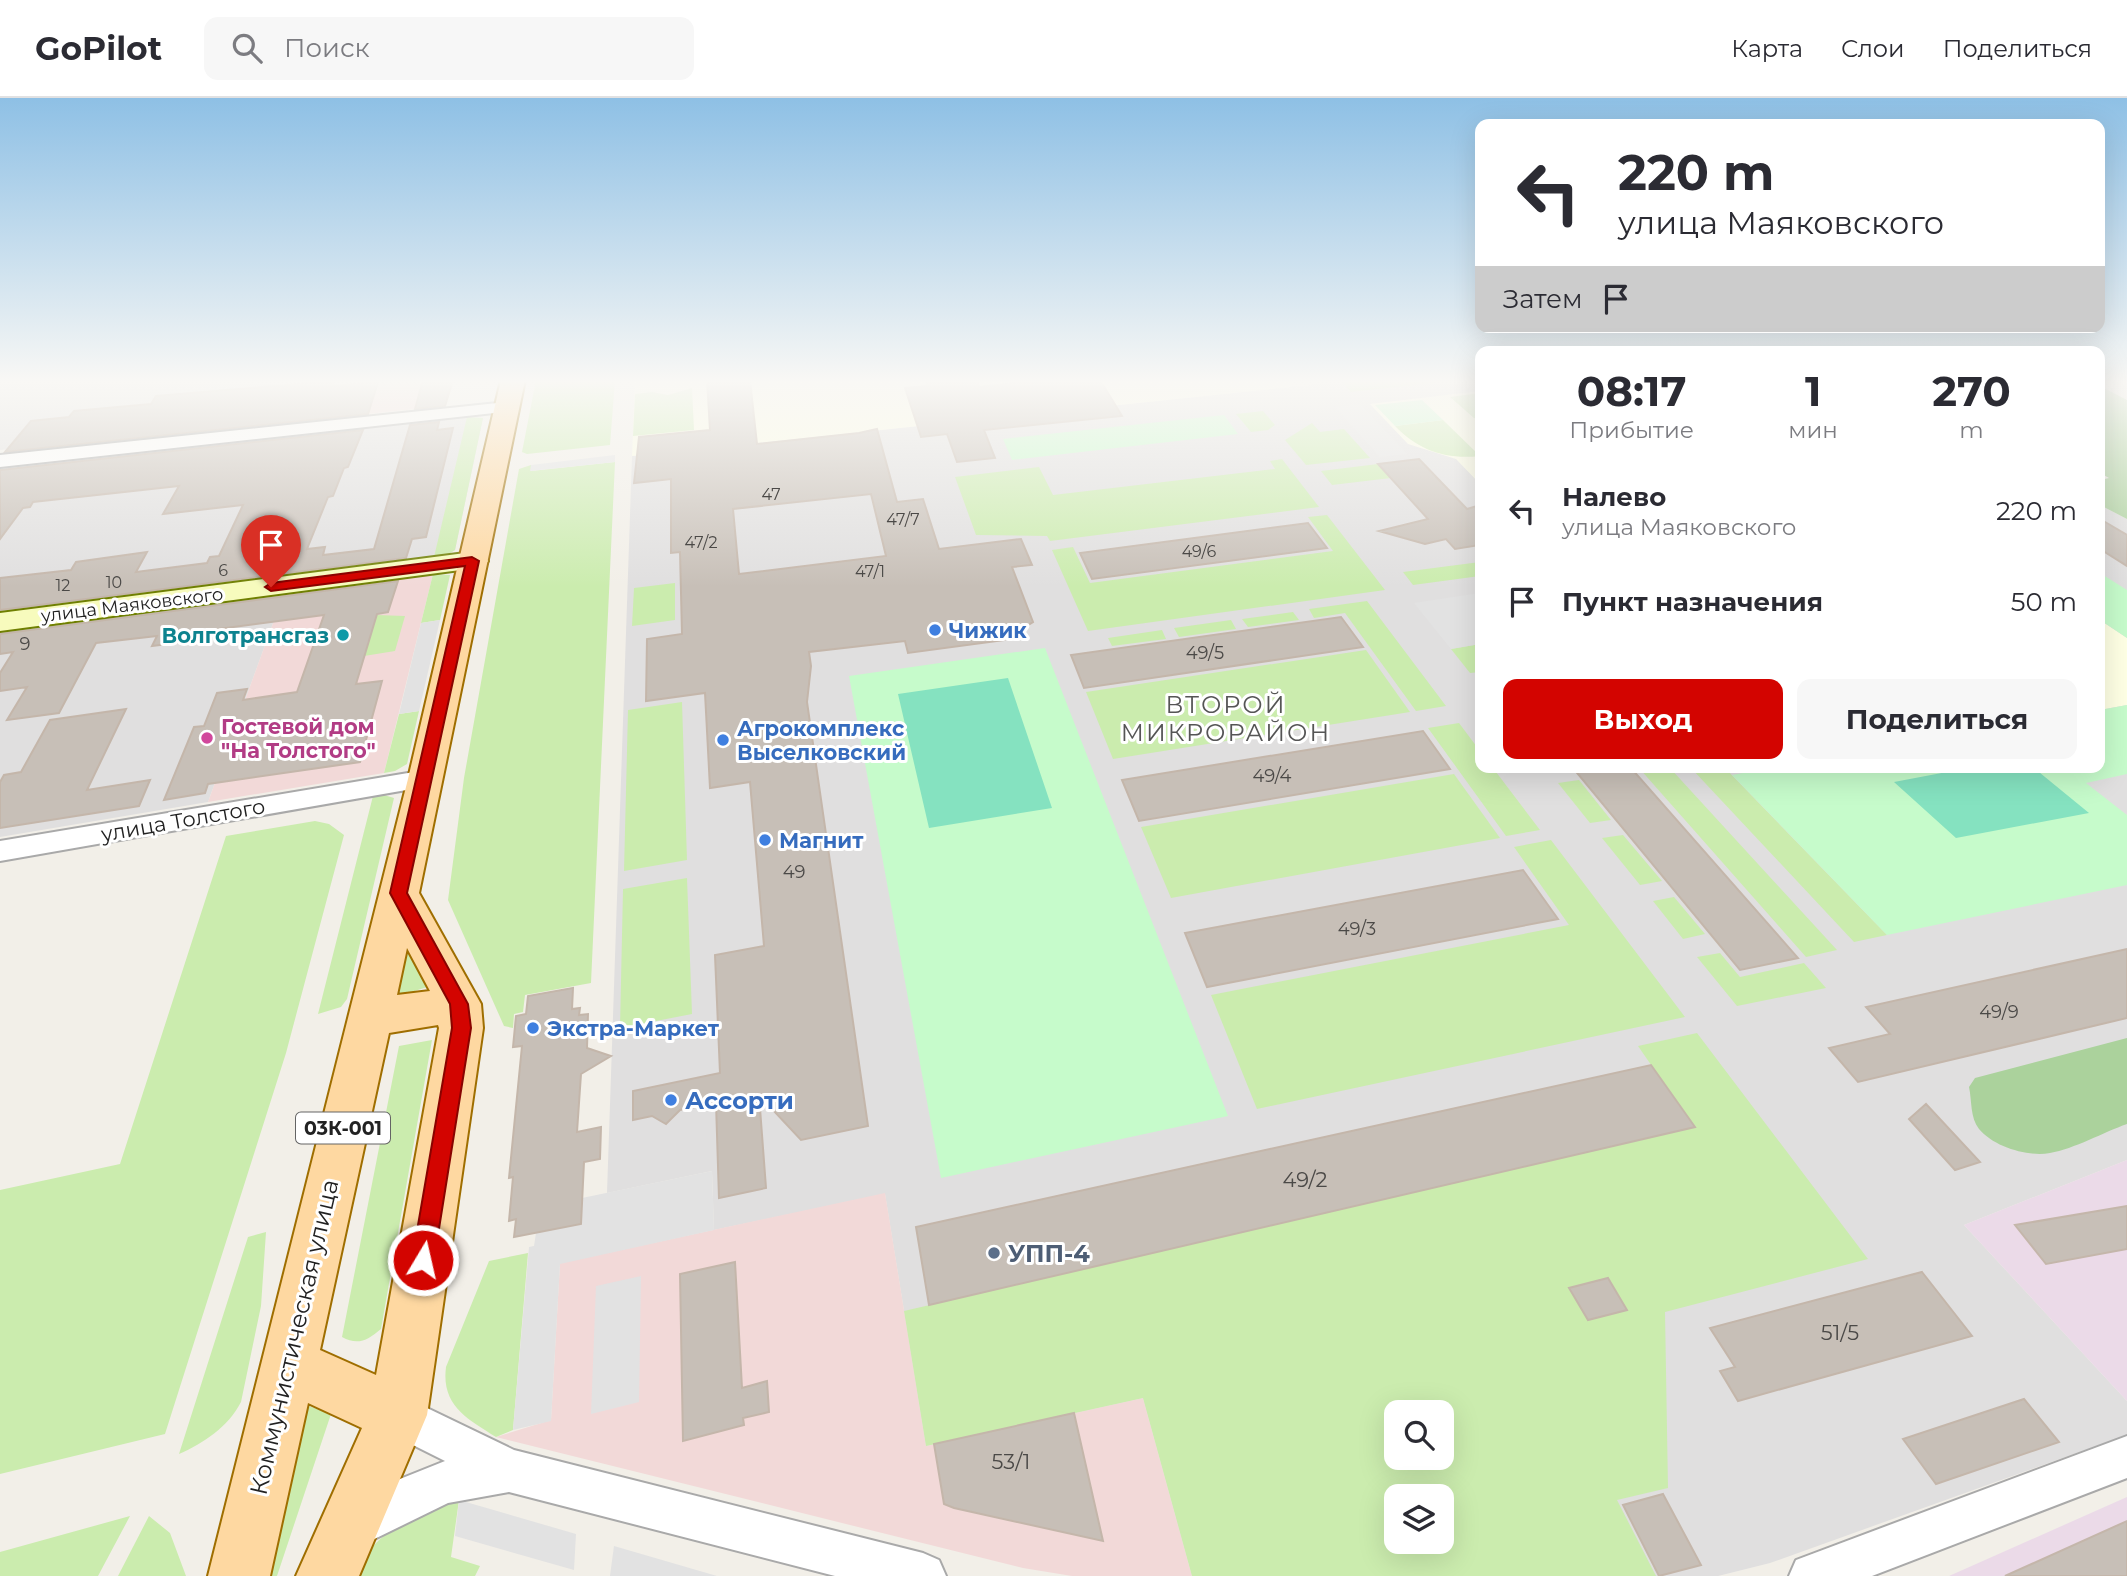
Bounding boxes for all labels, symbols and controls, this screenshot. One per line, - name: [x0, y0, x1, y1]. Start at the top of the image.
- search box: [204, 17, 694, 80]
- text: GoPilot: [35, 28, 162, 68]
- icon: search: [228, 29, 266, 67]
- text: Поиск: [284, 32, 370, 64]
- text: Карта: [1731, 34, 1803, 63]
- text: Слои: [1841, 34, 1905, 63]
- text: Поделиться: [1943, 34, 2092, 63]
- text: 220 m: [1618, 143, 1774, 202]
- icon: left: [1503, 147, 1594, 238]
- text: улица Маяковского: [1618, 203, 1944, 242]
- icon: arrive: [1597, 280, 1635, 318]
- text: Затем: [1503, 283, 1583, 315]
- text: 08:17: [1577, 365, 1687, 417]
- text: 1: [1805, 365, 1821, 417]
- text: 270: [1932, 365, 2011, 417]
- text: Прибытие: [1569, 416, 1694, 444]
- text: мин: [1788, 416, 1838, 444]
- text: m: [1959, 416, 1984, 444]
- text: Налево: [1562, 481, 1666, 513]
- house number: 47: [761, 485, 781, 504]
- icon: left: [1503, 492, 1541, 530]
- text: 220 m: [1996, 495, 2077, 527]
- house number: 47/7: [886, 510, 920, 529]
- text: улица Маяковского: [1562, 513, 1796, 541]
- pin: [241, 515, 301, 587]
- icon: arrive: [252, 526, 290, 564]
- house number: 47/2: [685, 533, 717, 552]
- house number: 49/6: [1182, 542, 1217, 561]
- house number: 6: [218, 561, 228, 580]
- house number: 47/1: [855, 562, 885, 581]
- house number: 10: [106, 573, 122, 592]
- house number: 12: [56, 576, 70, 595]
- street label: улица Маяковского: [39, 583, 224, 627]
- icon: arrive: [1503, 583, 1541, 621]
- text: Пункт назначения: [1562, 586, 1823, 618]
- text: 50 m: [2011, 586, 2077, 618]
- place label: Чижик: [949, 618, 1027, 643]
- marker: Чижик: [927, 622, 943, 638]
- place label: Волготрансгаз: [162, 623, 329, 648]
- marker: Волготрансгаз: [335, 627, 351, 643]
- house number: 9: [20, 633, 31, 655]
- house number: 49/5: [1186, 642, 1224, 664]
- button: Выход: [1503, 679, 1783, 759]
- button: Поделиться: [1797, 679, 2077, 759]
- district label: ВТОРОЙ МИКРОРАЙОН: [1121, 690, 1331, 747]
- place label: Гостевой дом "На Толстого": [221, 714, 376, 763]
- place label: Агрокомплекс Выселковский: [737, 716, 906, 765]
- marker: Гостевой дом "На Толстого": [199, 730, 215, 746]
- marker: Агрокомплекс Выселковский: [715, 732, 731, 748]
- house number: 49/4: [1252, 765, 1292, 787]
- street label: улица Толстого: [98, 793, 267, 847]
- place label: Магнит: [779, 828, 864, 853]
- marker: Магнит: [757, 832, 773, 848]
- house number: 49: [783, 861, 805, 883]
- house number: 49/3: [1338, 918, 1376, 940]
- house number: 49/9: [1979, 1001, 2019, 1023]
- place label: Экстра-Маркет: [547, 1016, 720, 1041]
- marker: Экстра-Маркет: [525, 1020, 541, 1036]
- place label: Ассорти: [685, 1086, 794, 1115]
- marker: Ассорти: [663, 1092, 679, 1108]
- road number: 03К-001: [296, 1112, 390, 1144]
- house number: 49/2: [1282, 1167, 1328, 1192]
- street label: Коммунистическая улица: [244, 1177, 344, 1497]
- position arrow: [386, 1223, 460, 1297]
- place label: УПП-4: [1008, 1239, 1090, 1268]
- marker: УПП-4: [986, 1245, 1002, 1261]
- house number: 51/5: [1821, 1320, 1859, 1345]
- map controls: [1384, 1400, 1454, 1554]
- button: search: [1384, 1400, 1454, 1470]
- house number: 53/1: [992, 1449, 1030, 1474]
- button: layers: [1384, 1484, 1454, 1554]

